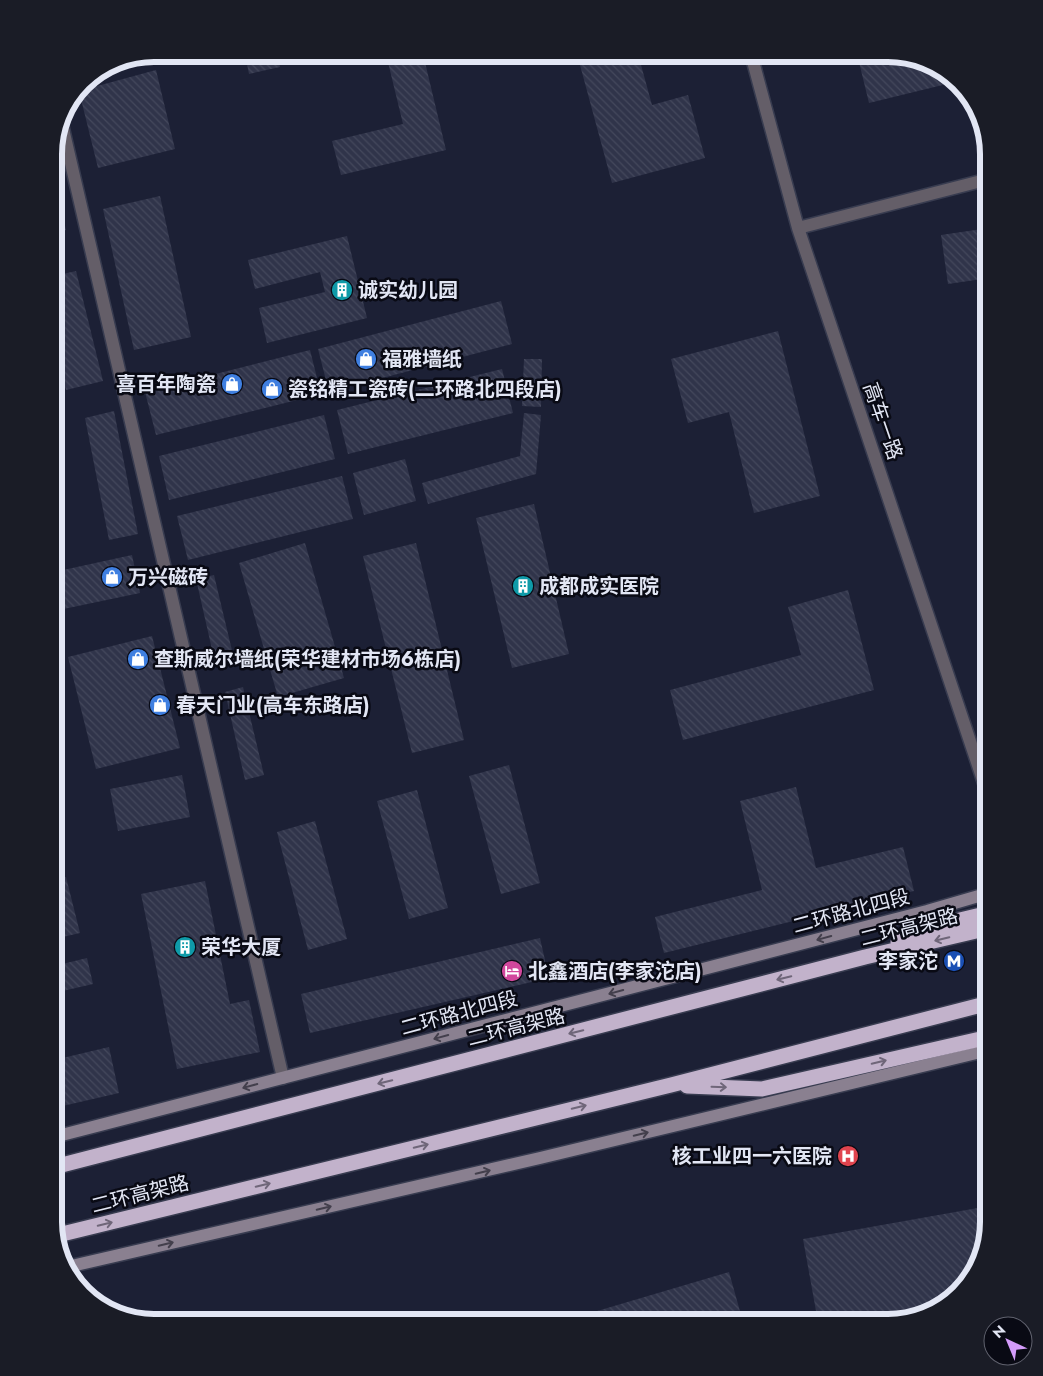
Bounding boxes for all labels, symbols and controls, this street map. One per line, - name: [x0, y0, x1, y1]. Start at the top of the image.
- place label: 诚实幼儿园: [358, 276, 458, 305]
- building icon: 诚实幼儿园: [330, 278, 354, 302]
- place label: 福雅墙纸: [382, 345, 462, 374]
- shop icon: 福雅墙纸: [354, 347, 378, 371]
- place label: 喜百年陶瓷: [116, 370, 216, 399]
- shop icon: 喜百年陶瓷: [220, 372, 244, 396]
- place label: 瓷铭精工瓷砖(二环路北四段店): [288, 375, 562, 404]
- shop icon: 瓷铭精工瓷砖(二环路北四段店): [260, 377, 284, 401]
- street label: 高车一路: [856, 379, 909, 464]
- place label: 万兴磁砖: [128, 563, 208, 592]
- shop icon: 万兴磁砖: [100, 565, 124, 589]
- place label: 成都成实医院: [539, 572, 659, 601]
- building icon: 成都成实医院: [511, 574, 535, 598]
- place label: 查斯威尔墙纸(荣华建材市场6栋店): [154, 645, 461, 674]
- shop icon: 查斯威尔墙纸(荣华建材市场6栋店): [126, 647, 150, 671]
- place label: 春天门业(高车东路店): [176, 691, 370, 720]
- shop icon: 春天门业(高车东路店): [148, 693, 172, 717]
- street label: 二环路北四段: [789, 882, 913, 941]
- street label: 二环高架路: [857, 901, 961, 954]
- place label: 荣华大厦: [201, 933, 281, 962]
- one-way arrow: [816, 933, 832, 943]
- building icon: 荣华大厦: [173, 935, 197, 959]
- one-way arrow: [934, 935, 950, 944]
- place label: 李家沱: [878, 947, 938, 976]
- metro station icon: 李家沱: [942, 949, 966, 973]
- place label: 北鑫酒店(李家沱店): [528, 957, 702, 986]
- hotel icon: 北鑫酒店(李家沱店): [500, 959, 524, 983]
- one-way arrow: [777, 974, 793, 984]
- street label: 二环路北四段: [397, 984, 521, 1043]
- one-way arrow: [608, 987, 624, 997]
- street label: 二环高架路: [464, 1001, 568, 1054]
- one-way arrow: [568, 1028, 584, 1037]
- one-way arrow: [434, 1033, 450, 1042]
- one-way arrow: [870, 1057, 886, 1066]
- one-way arrow: [377, 1077, 393, 1087]
- one-way arrow: [243, 1082, 259, 1092]
- one-way arrow: [711, 1082, 727, 1092]
- one-way arrow: [570, 1102, 586, 1112]
- one-way arrow: [632, 1129, 648, 1138]
- one-way arrow: [412, 1141, 428, 1150]
- place label: 核工业四一六医院: [672, 1142, 832, 1171]
- hospital icon: 核工业四一六医院: [836, 1144, 860, 1168]
- one-way arrow: [474, 1167, 490, 1176]
- street label: 二环高架路: [88, 1168, 192, 1221]
- one-way arrow: [254, 1180, 270, 1189]
- one-way arrow: [316, 1203, 332, 1212]
- one-way arrow: [97, 1218, 113, 1228]
- one-way arrow: [158, 1239, 174, 1248]
- north arrow: [983, 1316, 1033, 1366]
- text: N: [988, 1321, 1010, 1343]

